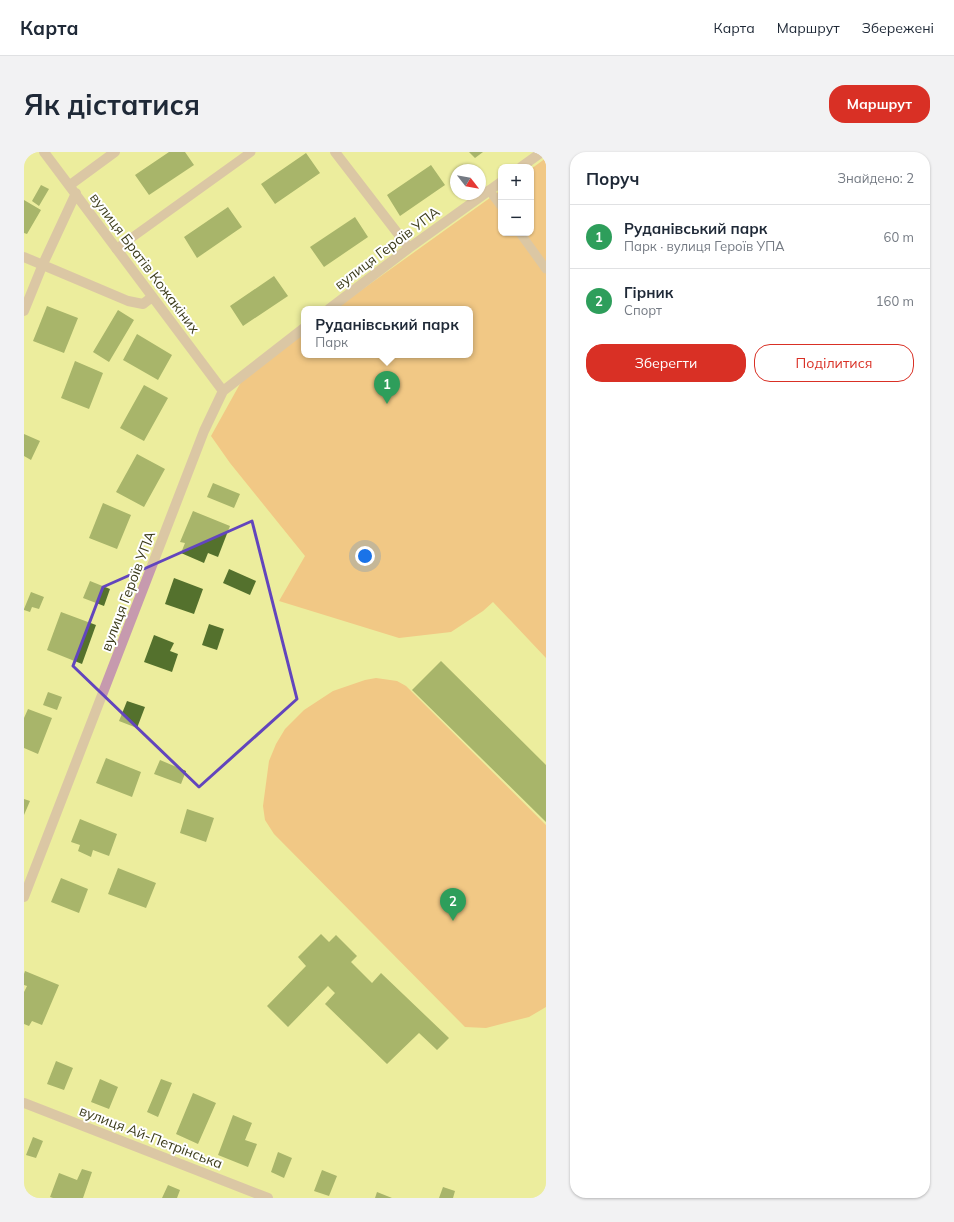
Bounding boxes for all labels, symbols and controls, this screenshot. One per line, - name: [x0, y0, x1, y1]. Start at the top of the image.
- text: Карта: [20, 16, 78, 40]
- text: Карта: [714, 19, 755, 37]
- text: Маршрут: [777, 19, 840, 37]
- text: Збережені: [862, 19, 934, 37]
- button: Маршрут: [829, 85, 930, 123]
- text: Як дістатися: [24, 87, 200, 122]
- north arrow: [450, 164, 486, 200]
- map controls: [498, 164, 534, 236]
- button: +: [498, 164, 534, 200]
- text: Поруч: [586, 168, 639, 189]
- text: Знайдено: 2: [837, 170, 914, 186]
- street label: вулиця Братів Кожакіних: [86, 189, 204, 337]
- button: −: [498, 200, 534, 236]
- street label: вулиця Героїв УПА: [331, 202, 444, 293]
- text: Руданівський парк: [624, 219, 767, 238]
- text: 1: [595, 229, 603, 245]
- text: 60 m: [884, 229, 914, 245]
- text: Парк · вулиця Героїв УПА: [624, 238, 785, 254]
- text: Гірник: [624, 283, 673, 302]
- text: 2: [595, 293, 603, 309]
- text: 160 m: [876, 293, 914, 309]
- text: Спорт: [624, 302, 662, 318]
- popup: [301, 306, 473, 358]
- text: Руданівський парк: [315, 315, 459, 334]
- text: Парк: [315, 334, 348, 350]
- button: Зберегти: [586, 344, 746, 382]
- button: Поділитися: [754, 344, 914, 382]
- pin: 1: [374, 371, 400, 404]
- street label: вулиця Героїв УПА: [97, 528, 159, 654]
- your location: [355, 546, 375, 566]
- pin: 2: [440, 888, 466, 921]
- street label: вулиця Ай-Петрінська: [77, 1101, 225, 1173]

